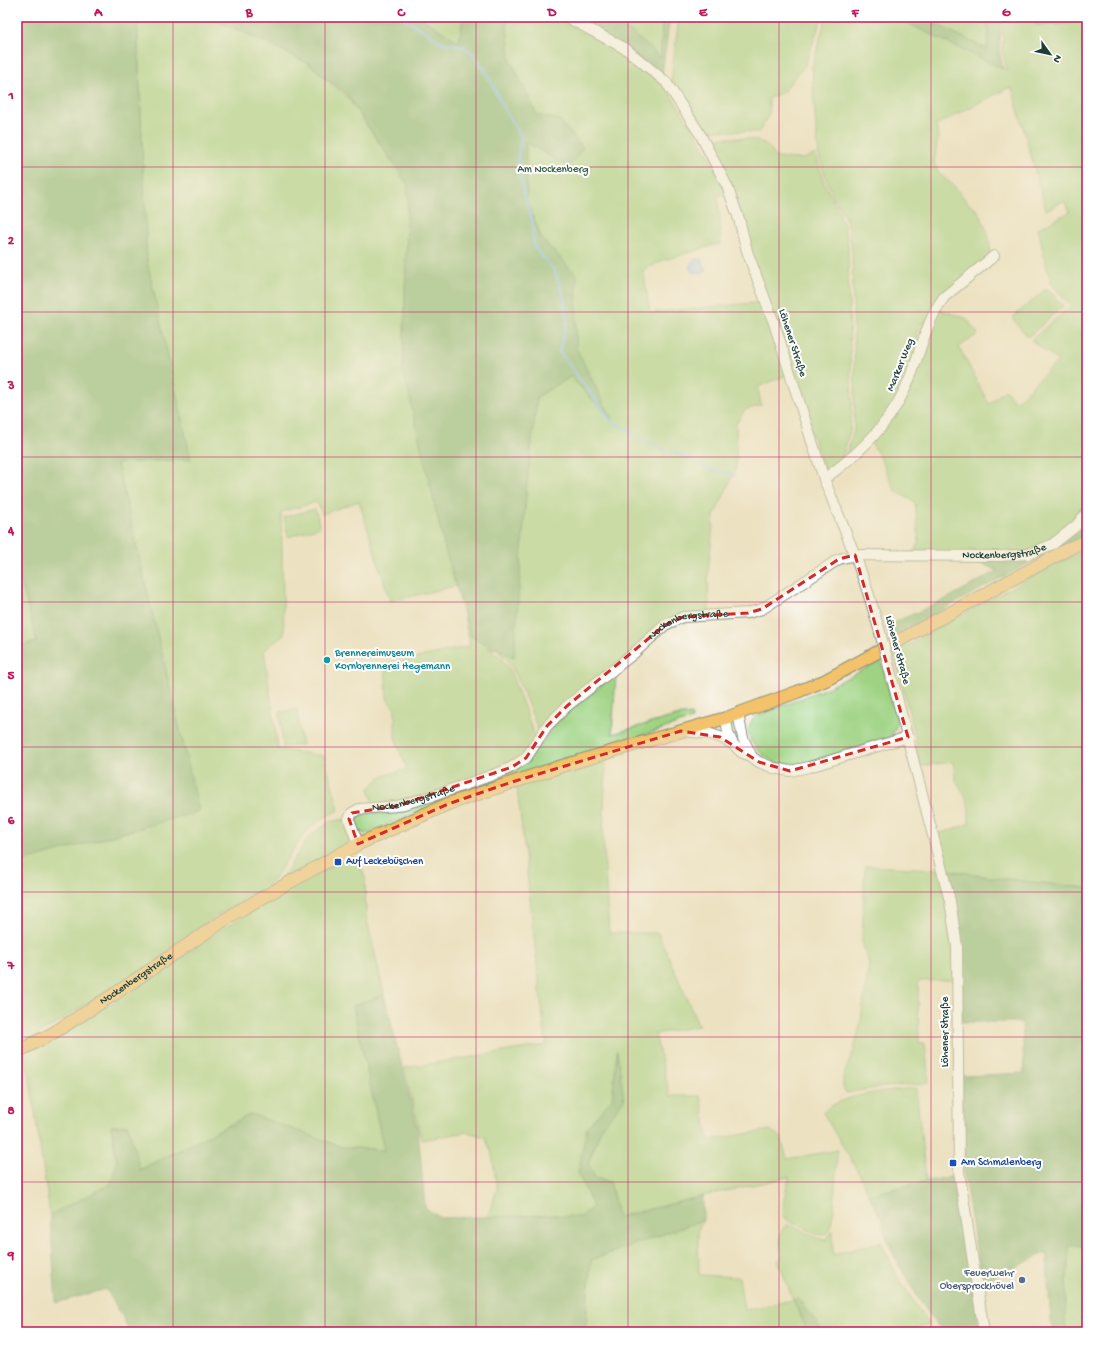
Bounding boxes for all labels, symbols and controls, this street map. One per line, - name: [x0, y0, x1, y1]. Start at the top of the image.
- text: A: [93, 6, 103, 21]
- text: B: [245, 6, 254, 21]
- text: C: [396, 6, 406, 21]
- text: D: [547, 6, 557, 21]
- text: E: [699, 6, 708, 21]
- text: F: [851, 6, 860, 21]
- text: G: [1002, 6, 1011, 21]
- north arrow: [1030, 34, 1070, 74]
- text: N: [1050, 52, 1064, 65]
- text: 1: [7, 89, 14, 104]
- park label: Am Nockenberg: [518, 164, 588, 176]
- text: 2: [8, 234, 15, 249]
- street label: Löhener Straße: [775, 308, 809, 379]
- street label: Marker Weg: [885, 337, 917, 393]
- text: 3: [7, 379, 15, 394]
- text: 4: [7, 524, 15, 539]
- street label: Nockenbergstraße: [962, 541, 1049, 562]
- street label: Nockenbergstraße: [646, 608, 729, 643]
- street label: Löhener Straße: [882, 614, 912, 686]
- place label: Brennereimuseum Kornbrennerei Hegemann: [334, 648, 451, 673]
- marker: Brennereimuseum Kornbrennerei Hegemann: [322, 655, 332, 665]
- text: 5: [8, 669, 15, 684]
- street label: Nockenbergstraße: [372, 783, 457, 814]
- text: 6: [8, 814, 15, 829]
- place label: Auf Leckebüschen: [346, 855, 424, 868]
- marker: Auf Leckebüschen: [333, 857, 343, 867]
- street label: Nockenbergstraße: [98, 950, 175, 1008]
- text: 7: [7, 959, 16, 974]
- street label: Löhener Straße: [940, 996, 952, 1067]
- text: 8: [7, 1104, 15, 1119]
- place label: Am Schmalenberg: [961, 1157, 1042, 1169]
- marker: Am Schmalenberg: [948, 1158, 958, 1168]
- text: 9: [7, 1249, 15, 1264]
- place label: Feuerwehr Obersprockhövel: [940, 1268, 1015, 1293]
- marker: Feuerwehr Obersprockhövel: [1017, 1275, 1027, 1285]

